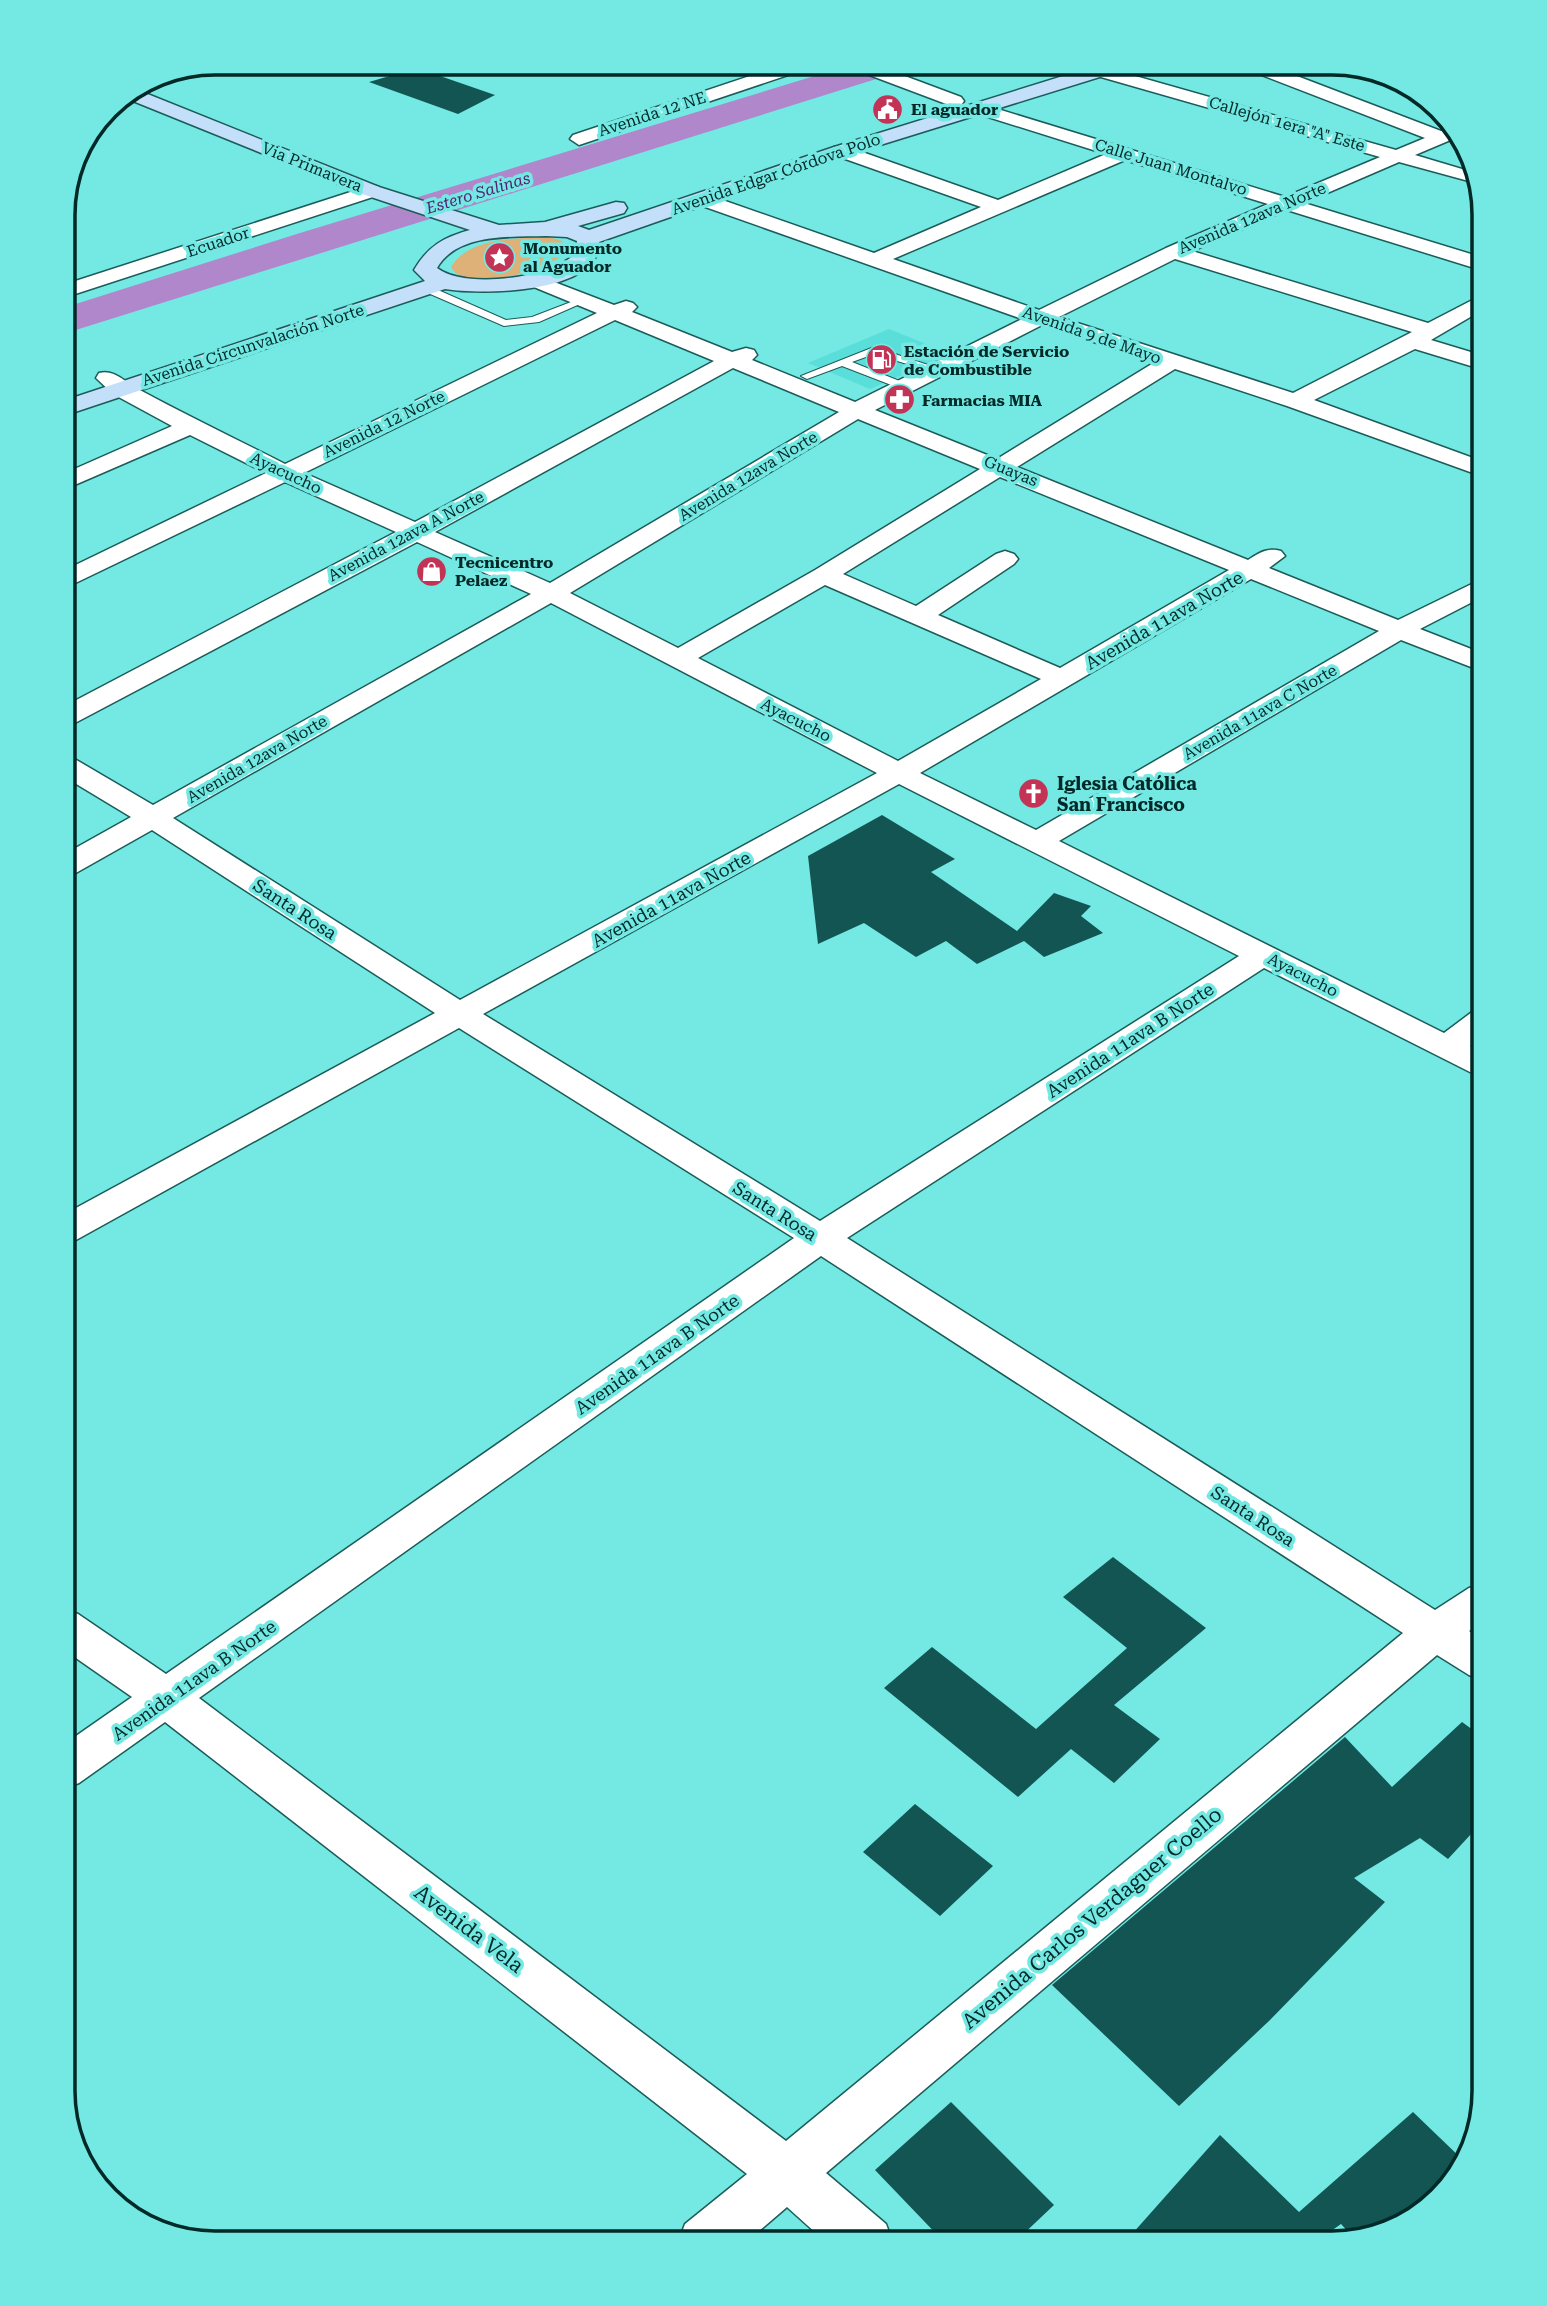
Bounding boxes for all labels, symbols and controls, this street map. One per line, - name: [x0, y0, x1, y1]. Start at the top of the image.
- street label: Avenida 12 NE: [596, 88, 708, 140]
- public building icon: El aguador: [871, 92, 905, 126]
- street label: Callejón 1era "A" Este: [1207, 93, 1367, 155]
- place label: El aguador: [911, 100, 998, 119]
- street label: Avenida Edgar Córdova Polo: [669, 129, 883, 219]
- street label: Calle Juan Montalvo: [1093, 135, 1250, 199]
- street label: Via Primavera: [259, 138, 365, 196]
- water label: Estero Salinas: [423, 168, 532, 218]
- street label: Avenida 12ava Norte: [1175, 178, 1329, 258]
- street label: Ecuador: [184, 223, 252, 261]
- place label: Monumento al Aguador: [523, 239, 622, 276]
- place icon: Monumento al Aguador: [483, 240, 517, 274]
- street label: Avenida Circunvalación Norte: [140, 300, 367, 390]
- street label: Avenida 9 de Mayo: [1020, 302, 1164, 368]
- place label: Estación de Servicio de Combustible: [904, 342, 1069, 379]
- fuel station icon: Estación de Servicio de Combustible: [864, 343, 898, 377]
- pharmacy icon: Farmacias MIA: [882, 383, 916, 417]
- street label: Avenida 12 Norte: [320, 386, 448, 462]
- place label: Farmacias MIA: [922, 391, 1043, 410]
- street label: Avenida 12ava Norte: [675, 427, 821, 525]
- street label: Ayacucho: [247, 448, 325, 498]
- street label: Guayas: [981, 452, 1041, 491]
- street label: Avenida 12ava A Norte: [325, 487, 487, 585]
- place label: Tecnicentro Pelaez: [455, 553, 553, 590]
- shop icon: Tecnicentro Pelaez: [415, 554, 449, 588]
- street label: Avenida 11ava Norte: [1082, 566, 1247, 674]
- street label: Avenida 11ava C Norte: [1180, 660, 1340, 764]
- street label: Ayacucho: [758, 694, 834, 746]
- street label: Avenida 12ava Norte: [184, 711, 331, 807]
- place label: Iglesia Católica San Francisco: [1057, 773, 1197, 815]
- church icon: Iglesia Católica San Francisco: [1017, 776, 1051, 810]
- street label: Avenida 11ava Norte: [588, 847, 754, 951]
- street label: Santa Rosa: [249, 874, 341, 944]
- street label: Ayacucho: [1265, 949, 1341, 1001]
- street label: Avenida 11ava B Norte: [1043, 978, 1218, 1102]
- street label: Santa Rosa: [729, 1177, 821, 1245]
- street label: Avenida 11ava B Norte: [571, 1289, 743, 1419]
- street label: Santa Rosa: [1207, 1481, 1299, 1551]
- street label: Avenida 11ava B Norte: [108, 1615, 280, 1745]
- street label: Avenida Carlos Verdaguer Coello: [957, 1802, 1227, 2034]
- street label: Avenida Vela: [410, 1880, 529, 1978]

